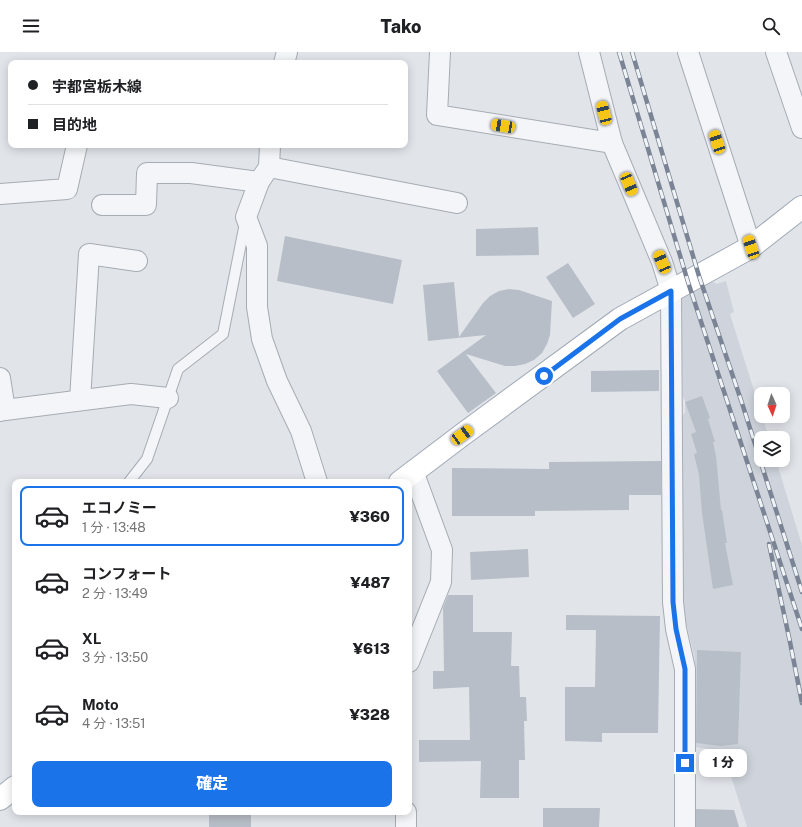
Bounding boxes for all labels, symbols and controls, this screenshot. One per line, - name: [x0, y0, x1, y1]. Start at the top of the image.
- icon: menu: [20, 15, 42, 37]
- icon: search: [760, 15, 782, 37]
- text: Tako: [381, 16, 422, 37]
- text: 宇都宮栃木線: [52, 78, 142, 95]
- car: [595, 100, 613, 126]
- text: 目的地: [52, 116, 97, 133]
- car: [490, 118, 516, 134]
- car: [708, 129, 726, 155]
- car: [619, 171, 639, 197]
- car: [742, 234, 760, 260]
- car: [652, 249, 672, 275]
- route start: [535, 367, 553, 385]
- north arrow: [754, 387, 790, 423]
- map controls: [754, 387, 790, 467]
- car: [449, 423, 475, 447]
- button: layers: [754, 431, 790, 467]
- icon: car: [34, 498, 70, 534]
- text: エコノミー: [82, 499, 157, 516]
- text: ¥360: [350, 508, 390, 525]
- text: 1 分 · 13:48: [82, 520, 146, 535]
- icon: car: [34, 564, 70, 600]
- text: コンフォート: [82, 565, 172, 582]
- text: ¥487: [350, 574, 390, 591]
- text: 2 分 · 13:49: [82, 586, 148, 601]
- icon: car: [34, 630, 70, 666]
- text: XL: [82, 630, 101, 647]
- text: ¥613: [353, 640, 390, 657]
- text: 3 分 · 13:50: [82, 650, 148, 665]
- icon: car: [34, 696, 70, 732]
- text: Moto: [82, 696, 119, 713]
- text: ¥328: [350, 706, 390, 723]
- text: 4 分 · 13:51: [82, 716, 146, 731]
- callout: 1 分: [699, 749, 747, 777]
- route end: [676, 754, 694, 772]
- text: 1 分: [712, 755, 734, 770]
- button: 確定: [32, 761, 392, 807]

